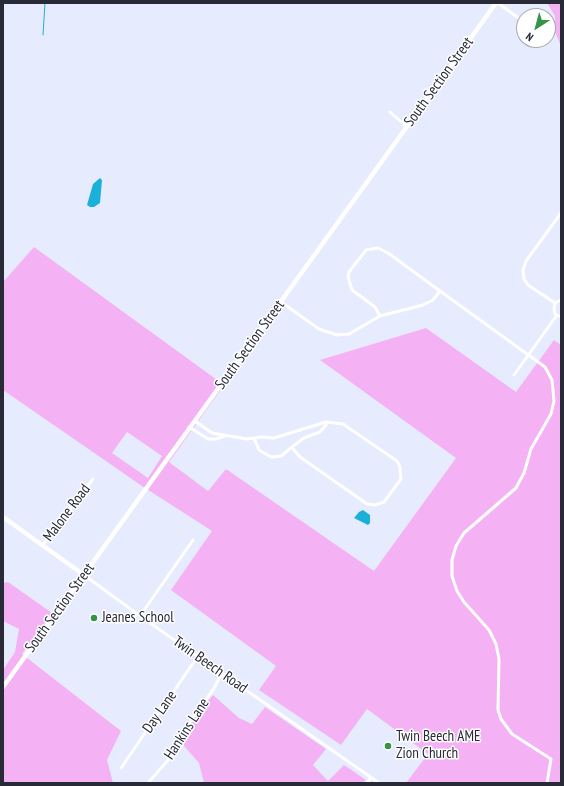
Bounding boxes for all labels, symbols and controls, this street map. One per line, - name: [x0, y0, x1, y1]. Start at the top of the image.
- north arrow: [516, 8, 556, 48]
- text: N: [523, 29, 536, 44]
- street label: South Section Street: [401, 34, 477, 130]
- street label: South Section Street: [212, 297, 288, 393]
- street label: Malone Road: [40, 481, 94, 545]
- street label: South Section Street: [22, 560, 98, 656]
- place label: Jeanes School: [102, 609, 174, 627]
- marker: Jeanes School: [89, 613, 99, 623]
- street label: Twin Beech Road: [169, 633, 251, 697]
- street label: Day Lane: [139, 687, 181, 737]
- street label: Hankins Lane: [161, 695, 213, 763]
- place label: Twin Beech AME Zion Church: [396, 728, 480, 763]
- marker: Twin Beech AME Zion Church: [383, 741, 393, 751]

